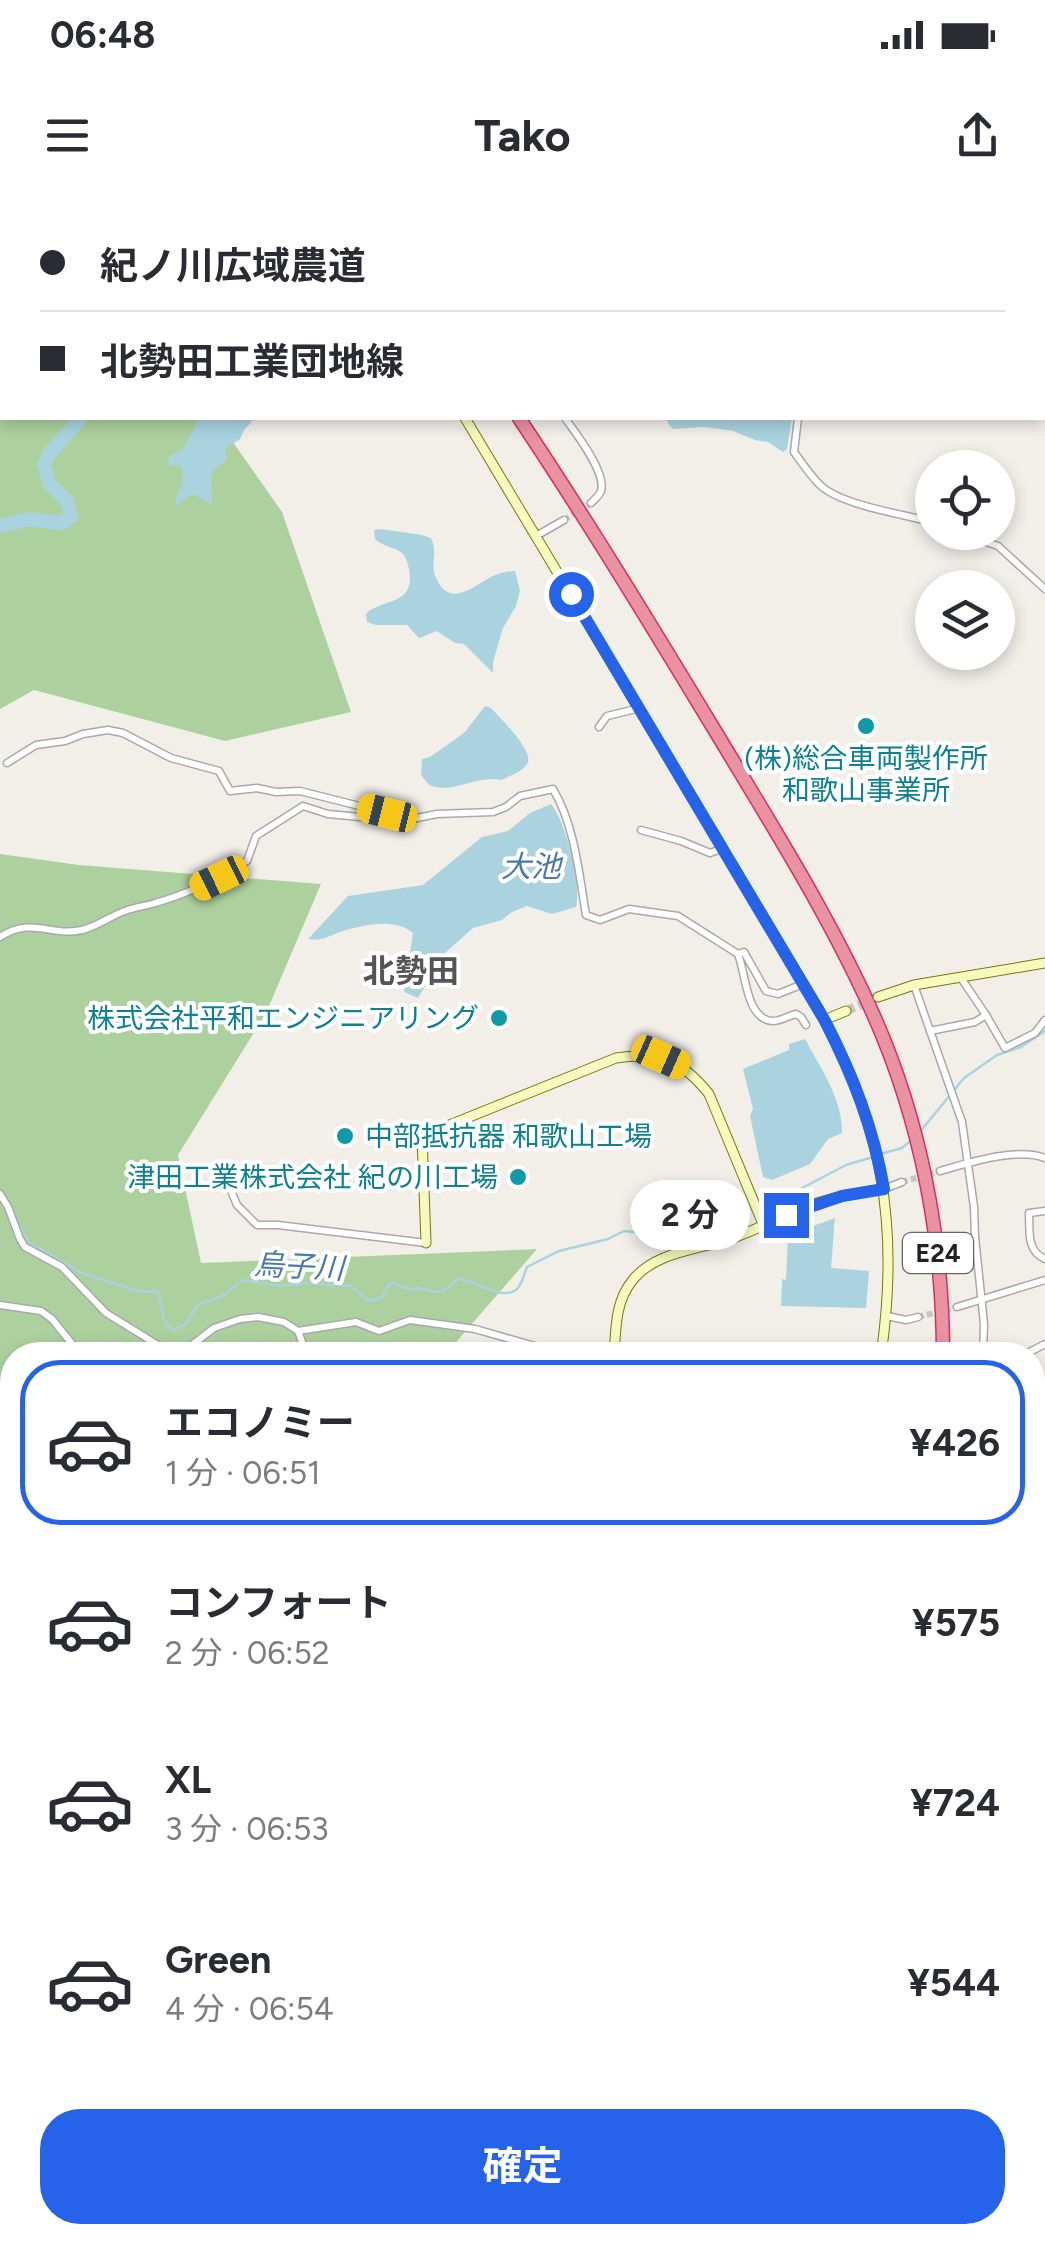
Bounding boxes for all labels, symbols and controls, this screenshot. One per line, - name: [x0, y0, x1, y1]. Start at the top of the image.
- text: 06:48: [50, 12, 155, 58]
- icon: menu: [40, 108, 95, 163]
- text: Tako: [474, 108, 571, 162]
- icon: share: [950, 108, 1005, 163]
- text: 紀ノ川広域農道: [100, 243, 366, 289]
- text: 北勢田工業団地線: [100, 339, 404, 385]
- map controls: [915, 450, 1015, 670]
- button: locate: [915, 450, 1015, 550]
- button: layers: [915, 570, 1015, 670]
- route start: [549, 572, 594, 617]
- marker: (株)総合車両製作所 和歌山事業所: [855, 715, 877, 737]
- place label: (株)総合車両製作所 和歌山事業所: [744, 741, 988, 807]
- car: [354, 791, 420, 835]
- water label: 大池: [501, 848, 564, 885]
- car: [185, 851, 253, 905]
- district label: 北勢田: [363, 952, 459, 990]
- place label: 株式会社平和エンジニアリング: [87, 1001, 479, 1035]
- marker: 株式会社平和エンジニアリング: [488, 1007, 510, 1029]
- car: [627, 1031, 695, 1083]
- place label: 中部抵抗器 和歌山工場: [365, 1119, 652, 1153]
- marker: 中部抵抗器 和歌山工場: [334, 1125, 356, 1147]
- place label: 津田工業株式会社 紀の川工場: [127, 1160, 498, 1194]
- marker: 津田工業株式会社 紀の川工場: [507, 1166, 529, 1188]
- callout: 2 分: [631, 1180, 751, 1250]
- route end: [764, 1193, 809, 1238]
- text: 2 分: [661, 1196, 719, 1234]
- road number: E24: [903, 1233, 973, 1273]
- water label: 烏子川: [253, 1245, 348, 1287]
- icon: car: [45, 1398, 135, 1488]
- text: エコノミー: [165, 1400, 355, 1446]
- text: ¥426: [909, 1420, 1000, 1466]
- text: 1 分 · 06:51: [165, 1454, 320, 1492]
- icon: car: [45, 1578, 135, 1668]
- text: コンフォート: [165, 1580, 392, 1626]
- text: ¥575: [912, 1600, 1000, 1646]
- text: 2 分 · 06:52: [165, 1634, 330, 1672]
- text: XL: [165, 1757, 211, 1803]
- icon: car: [45, 1758, 135, 1848]
- text: ¥724: [910, 1780, 1000, 1826]
- text: 3 分 · 06:53: [165, 1810, 329, 1848]
- text: Green: [165, 1937, 271, 1983]
- icon: car: [45, 1938, 135, 2028]
- text: ¥544: [907, 1960, 1000, 2006]
- text: 4 分 · 06:54: [165, 1990, 334, 2028]
- button: 確定: [40, 2109, 1005, 2224]

